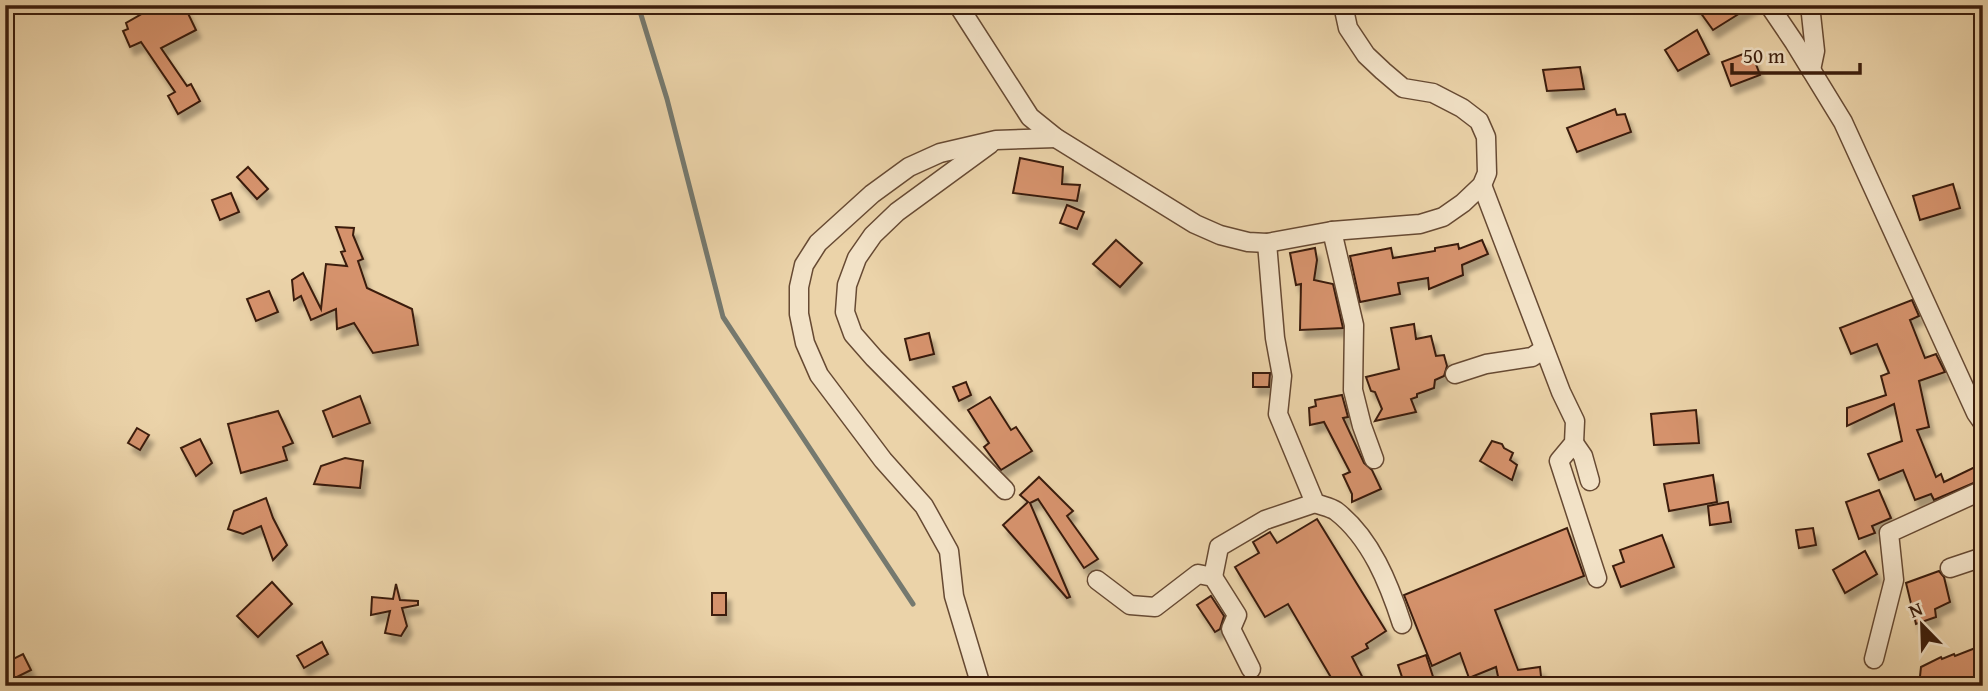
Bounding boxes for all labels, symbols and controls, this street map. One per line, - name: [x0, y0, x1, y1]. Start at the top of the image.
- scale bar: [1732, 32, 1860, 76]
- text: 50 m: [1743, 40, 1785, 71]
- north arrow: [1886, 590, 1956, 660]
- text: N: [1904, 594, 1927, 625]

